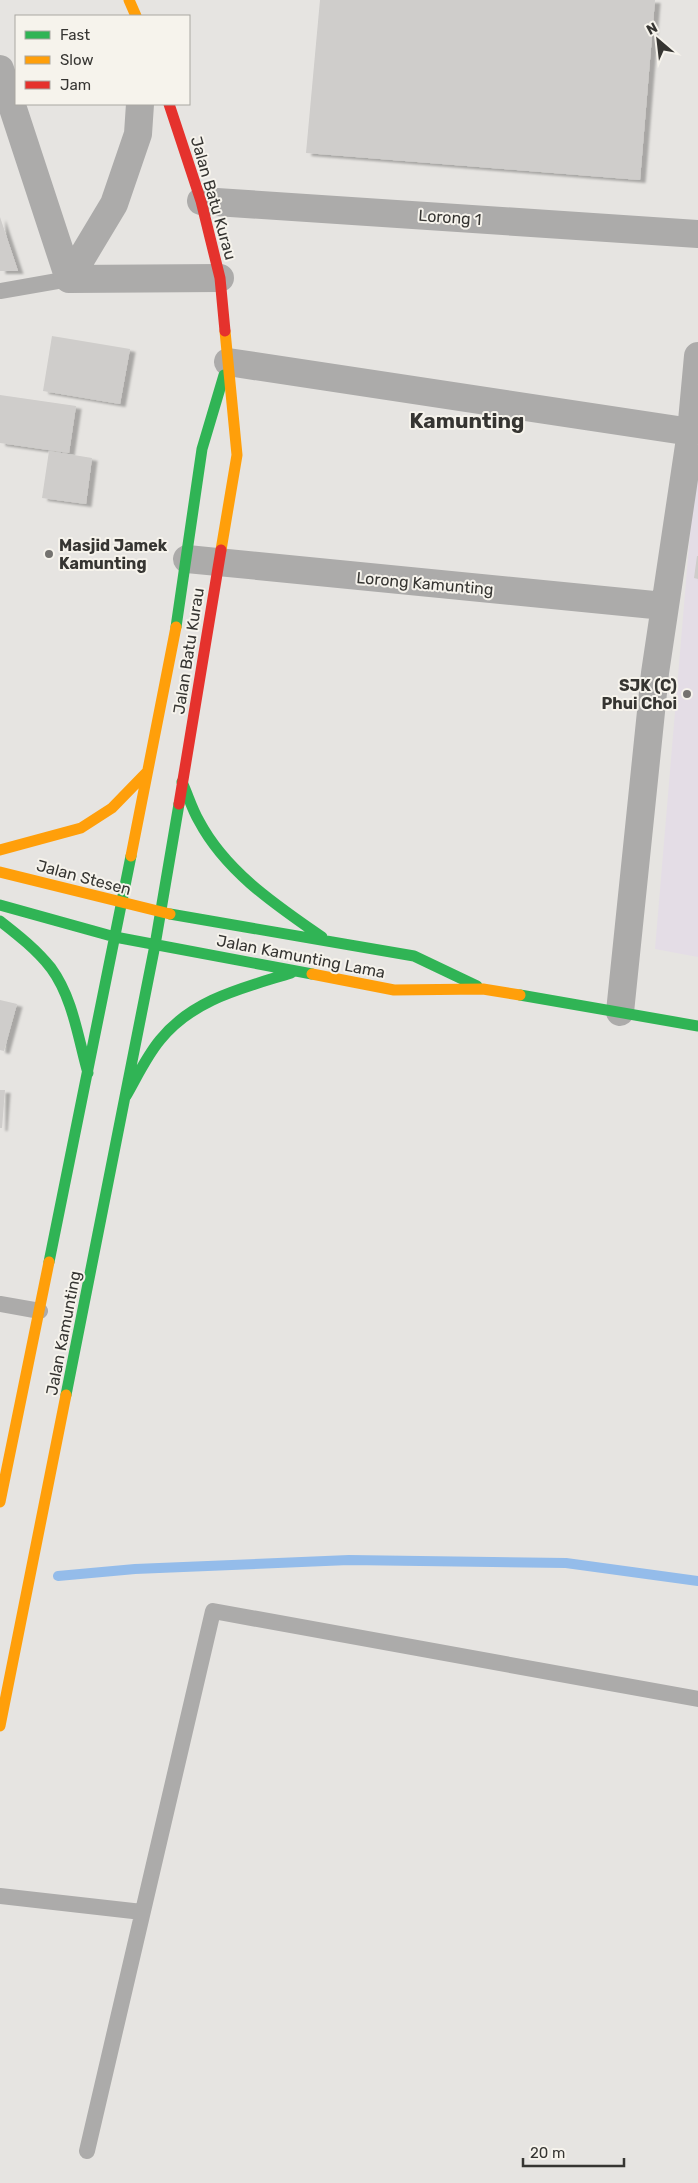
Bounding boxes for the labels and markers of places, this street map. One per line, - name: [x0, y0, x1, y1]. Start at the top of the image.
- place label: Masjid Jamek Kamunting: [59, 536, 168, 573]
- marker: Masjid Jamek Kamunting: [43, 548, 55, 560]
- place label: SJK (C) Phui Choi: [602, 676, 677, 713]
- marker: SJK (C) Phui Choi: [681, 688, 693, 700]

